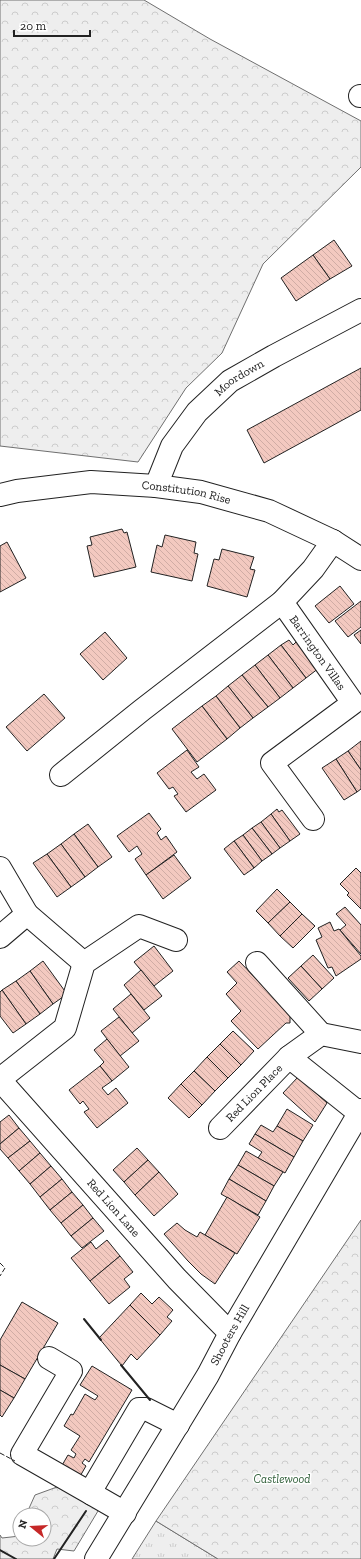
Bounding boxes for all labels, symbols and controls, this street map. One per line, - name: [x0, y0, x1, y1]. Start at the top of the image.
- scale bar: [14, 12, 90, 38]
- text: 20 m: [20, 19, 47, 33]
- street label: Moordown: [212, 356, 266, 399]
- street label: Constitution Rise: [141, 478, 233, 507]
- street label: Barrington Villas: [287, 613, 349, 693]
- street label: Red Lion Place: [223, 1061, 286, 1125]
- street label: Red Lion Lane: [84, 1176, 143, 1240]
- street label: Shooters Hill: [207, 1302, 252, 1368]
- park label: Castlewood: [254, 1472, 310, 1486]
- north arrow: [12, 1507, 52, 1547]
- text: N: [15, 1517, 31, 1530]

